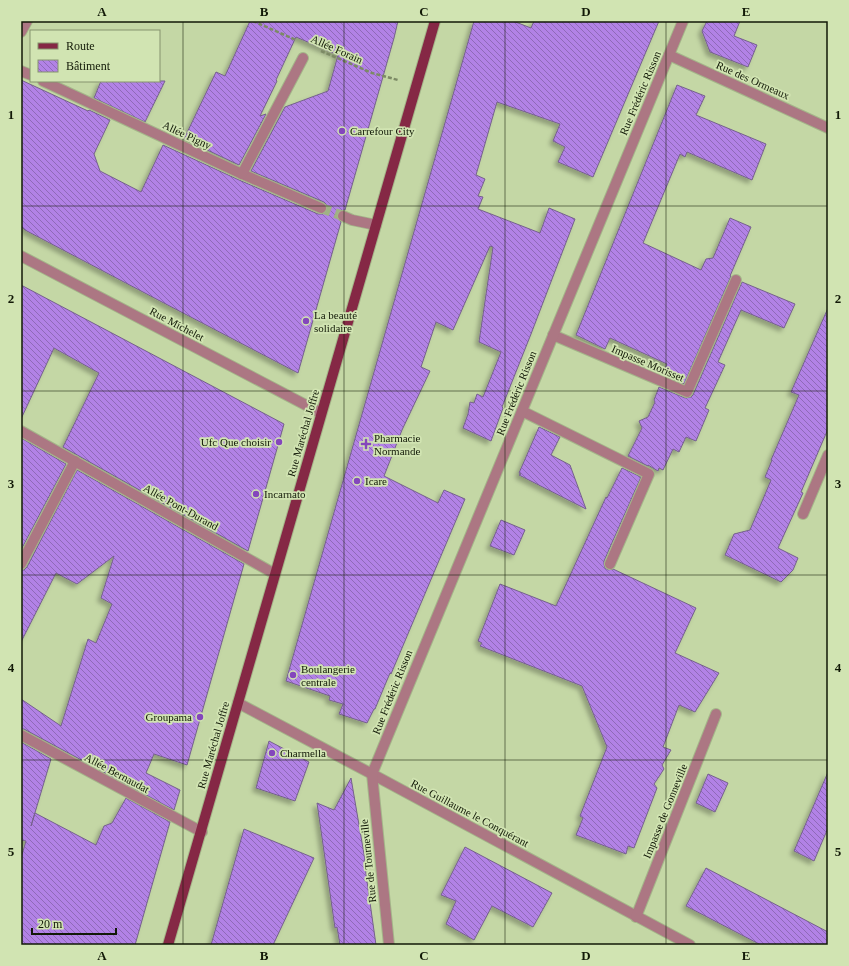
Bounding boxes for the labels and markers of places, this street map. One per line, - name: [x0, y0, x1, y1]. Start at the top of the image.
- place label: Carrefour City: [350, 125, 415, 137]
- marker: Carrefour City: [337, 126, 347, 136]
- place label: La beauté solidaire: [314, 309, 357, 334]
- marker: La beauté solidaire: [301, 316, 311, 326]
- place label: Pharmacie Normande: [374, 432, 421, 457]
- place label: Ufc Que choisir: [201, 436, 271, 448]
- marker: Ufc Que choisir: [274, 437, 284, 447]
- marker: Pharmacie Normande: [361, 439, 371, 449]
- place label: Icare: [365, 475, 387, 487]
- marker: Icare: [352, 476, 362, 486]
- place label: Incarnato: [264, 488, 306, 500]
- marker: Incarnato: [251, 489, 261, 499]
- place label: Boulangerie centrale: [301, 663, 355, 688]
- marker: Boulangerie centrale: [288, 670, 298, 680]
- place label: Groupama: [146, 711, 192, 723]
- marker: Groupama: [195, 712, 205, 722]
- place label: Charmella: [280, 747, 326, 759]
- marker: Charmella: [267, 748, 277, 758]

